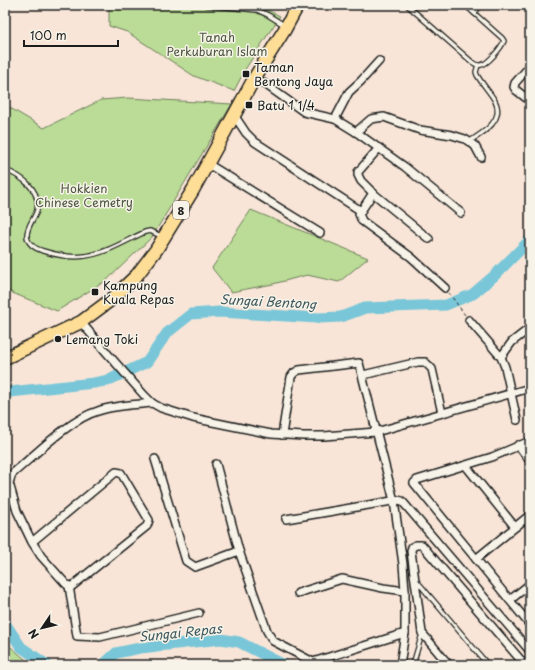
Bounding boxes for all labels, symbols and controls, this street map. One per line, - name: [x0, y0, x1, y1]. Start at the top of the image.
- scale bar: [24, 22, 118, 48]
- text: 100 m: [30, 26, 67, 44]
- park label: Tanah Perkuburan Islam: [167, 28, 267, 60]
- place label: Taman Bentong Jaya: [254, 58, 334, 90]
- marker: Taman Bentong Jaya: [241, 69, 251, 79]
- place label: Batu 1 1/4: [257, 96, 315, 114]
- marker: Batu 1 1/4: [244, 100, 254, 110]
- park label: Hokkien Chinese Cemetry: [35, 179, 133, 211]
- road number: 8: [173, 201, 189, 219]
- place label: Kampung Kuala Repas: [103, 276, 175, 308]
- marker: Kampung Kuala Repas: [90, 287, 100, 297]
- water label: Sungai Bentong: [219, 289, 317, 313]
- place label: Lemang Toki: [66, 330, 138, 348]
- marker: Lemang Toki: [53, 334, 63, 344]
- north arrow: [22, 608, 62, 648]
- water label: Sungai Repas: [138, 618, 224, 646]
- text: N: [24, 625, 43, 642]

